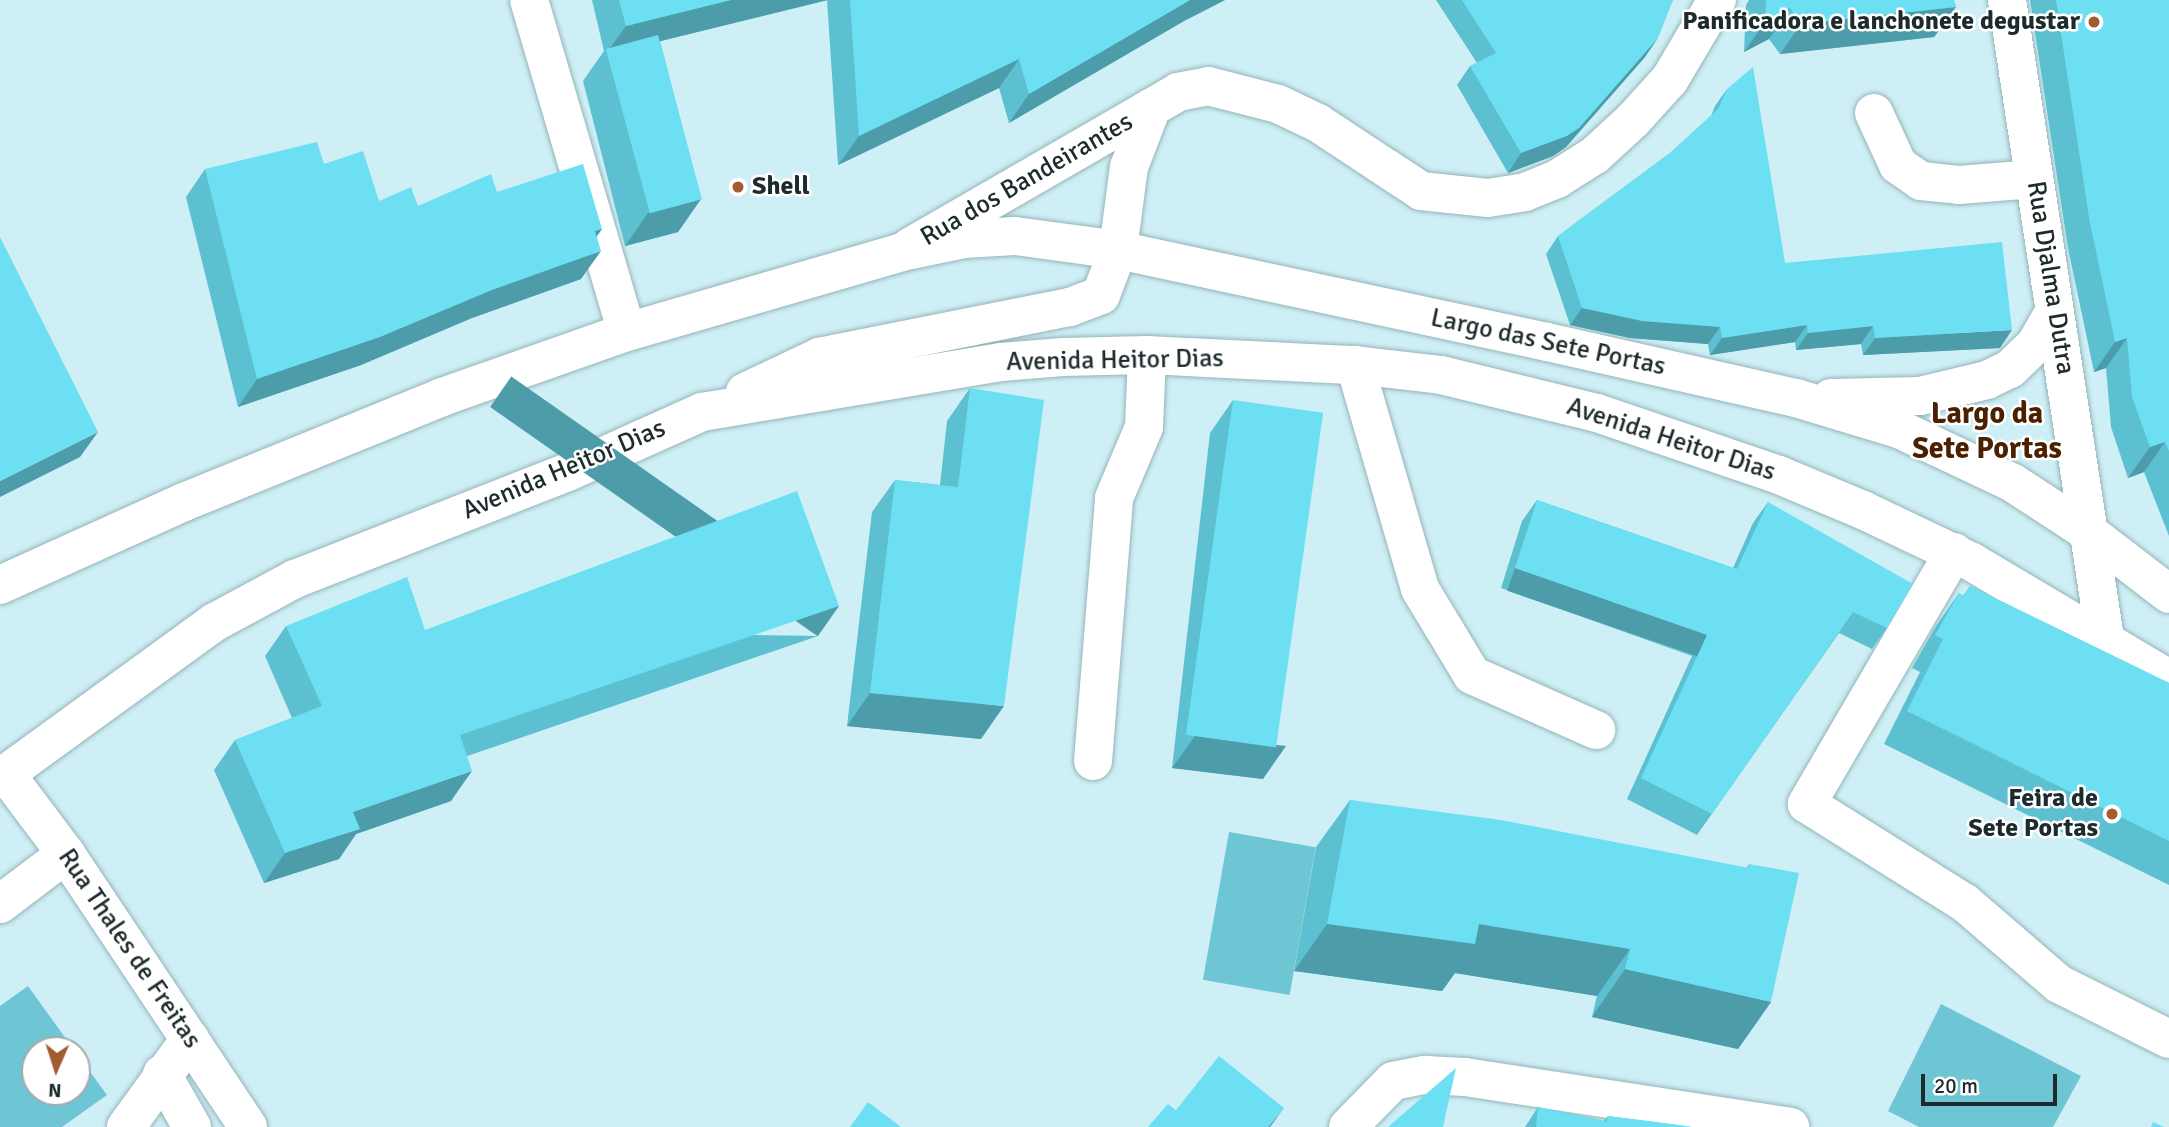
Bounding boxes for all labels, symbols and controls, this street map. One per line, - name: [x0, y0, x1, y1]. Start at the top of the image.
- place label: Panificadora e lanchonete degustar: [1682, 6, 2080, 38]
- marker: Panificadora e lanchonete degustar: [2086, 14, 2102, 30]
- street label: Rua dos Bandeirantes: [915, 107, 1139, 253]
- place label: Shell: [752, 171, 810, 203]
- marker: Shell: [730, 179, 746, 195]
- street label: Rua Djalma Dutra: [2019, 179, 2081, 377]
- street label: Largo das Sete Portas: [1428, 303, 1668, 383]
- street label: Avenida Heitor Dias: [1006, 344, 1224, 378]
- street label: Avenida Heitor Dias: [1563, 392, 1779, 488]
- district label: Largo da Sete Portas: [1912, 396, 2062, 466]
- street label: Avenida Heitor Dias: [458, 413, 670, 527]
- place label: Feira de Sete Portas: [1968, 783, 2098, 844]
- marker: Feira de Sete Portas: [2104, 806, 2120, 822]
- street label: Rua Thales de Freitas: [51, 843, 207, 1055]
- north arrow: [21, 1036, 91, 1106]
- scale bar: [1924, 1060, 2060, 1104]
- text: 20 m: [1934, 1073, 1978, 1099]
- text: N: [48, 1078, 62, 1102]

